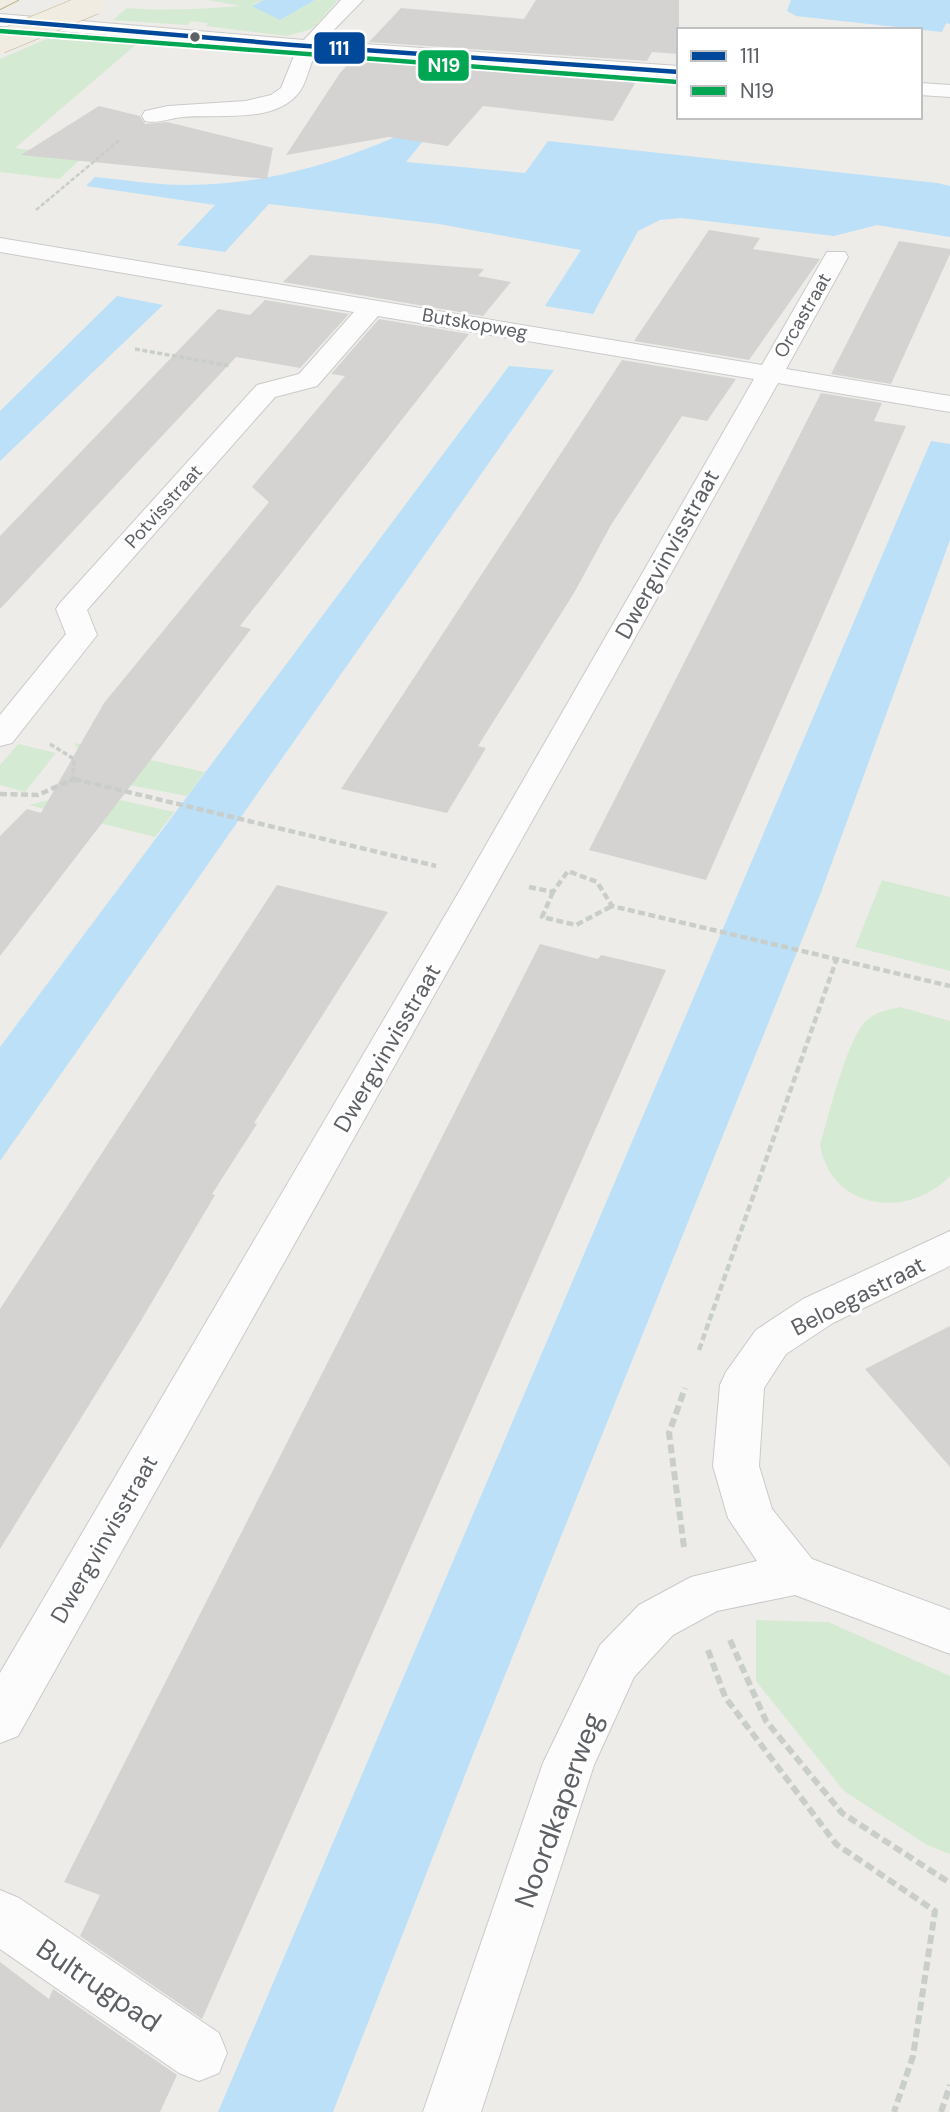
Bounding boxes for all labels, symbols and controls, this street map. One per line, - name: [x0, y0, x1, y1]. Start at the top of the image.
- legend: [677, 28, 922, 119]
- unlabelled marker: [188, 30, 202, 44]
- line badge: 111: [313, 31, 366, 65]
- text: 111: [329, 36, 349, 61]
- text: 111: [740, 42, 760, 70]
- line badge: N19: [417, 49, 470, 82]
- text: N19: [428, 53, 460, 78]
- text: N19: [740, 77, 774, 105]
- street label: Orcastraat: [768, 268, 837, 362]
- street label: Butskopweg: [420, 302, 530, 345]
- street label: Potvisstraat: [119, 459, 208, 553]
- street label: Dwergvinvisstraat: [608, 464, 726, 644]
- street label: Dwergvinvisstraat: [327, 959, 447, 1137]
- street label: Beloegastraat: [786, 1249, 930, 1343]
- street label: Dwergvinvisstraat: [44, 1450, 164, 1628]
- street label: Noordkaperweg: [506, 1707, 611, 1913]
- street label: Bultrugpad: [29, 1930, 168, 2041]

